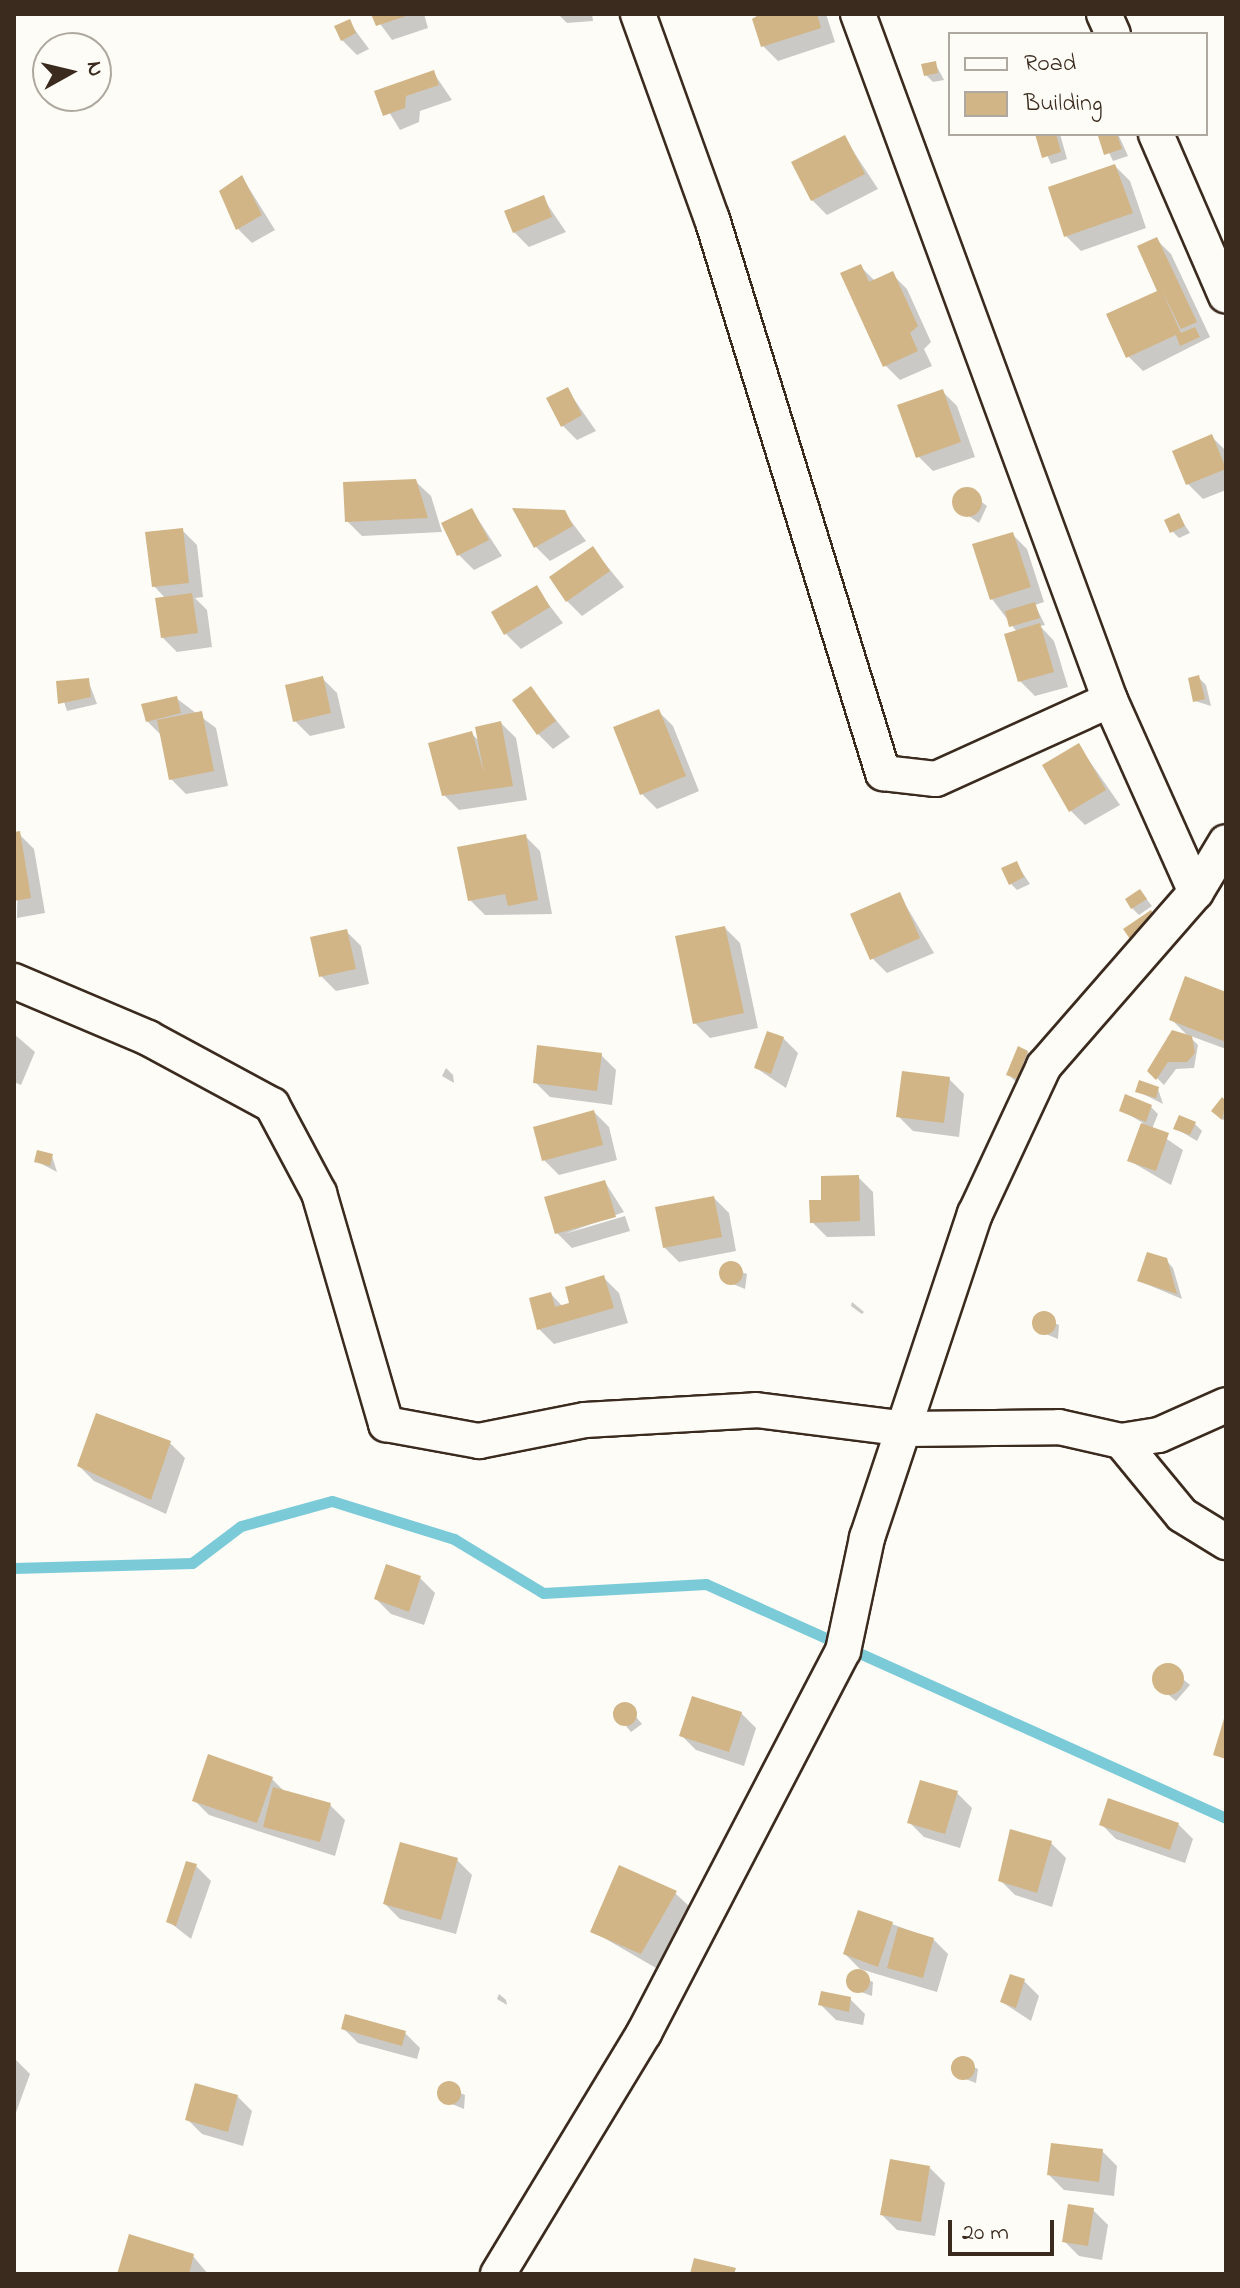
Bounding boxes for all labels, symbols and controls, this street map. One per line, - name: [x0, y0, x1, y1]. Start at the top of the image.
- north arrow: [32, 32, 112, 112]
- legend: [948, 32, 1208, 136]
- text: Road: [1024, 47, 1076, 82]
- text: N: [77, 59, 111, 79]
- text: Building: [1024, 87, 1103, 122]
- scale bar: [952, 2204, 1058, 2254]
- text: 20 m: [962, 2216, 1009, 2251]

